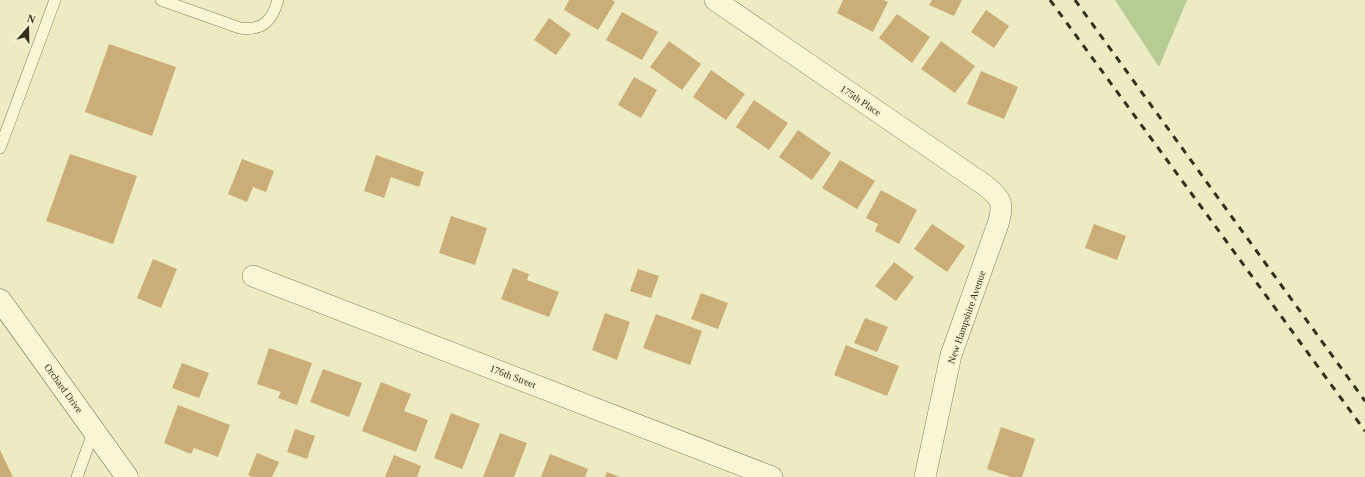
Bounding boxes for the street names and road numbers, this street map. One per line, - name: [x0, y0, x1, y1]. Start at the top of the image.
- street label: 175th Place: [838, 83, 884, 118]
- street label: New Hampshire Avenue: [945, 269, 988, 365]
- street label: Orchard Drive: [42, 362, 85, 415]
- street label: 176th Street: [488, 363, 538, 390]

